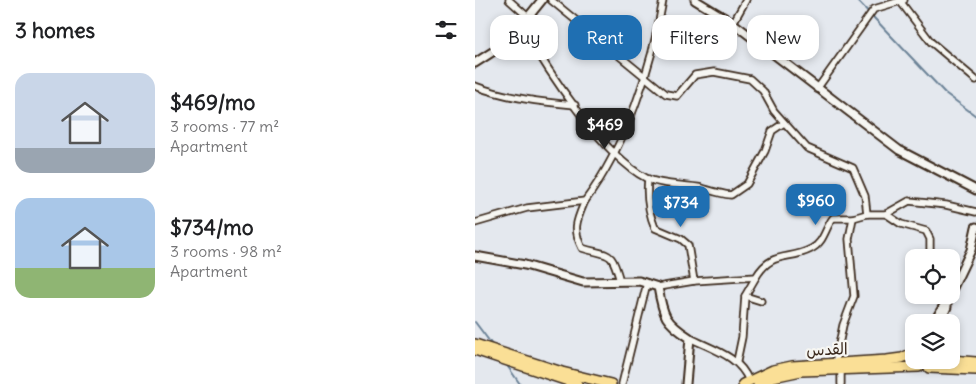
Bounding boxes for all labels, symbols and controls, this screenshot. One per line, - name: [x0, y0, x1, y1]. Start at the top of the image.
- chip: Buy: [490, 15, 558, 60]
- chip: Rent: [568, 15, 642, 60]
- chip: Filters: [652, 15, 737, 60]
- chip: New: [747, 15, 819, 60]
- icon: filters: [432, 16, 460, 44]
- text: 3 homes: [15, 17, 95, 44]
- text: $469/mo: [170, 89, 255, 116]
- icon: home: [55, 93, 115, 153]
- pin: $469: [575, 108, 635, 150]
- text: $469: [587, 114, 623, 134]
- text: 3 rooms · 77 m²: [170, 116, 279, 136]
- text: Apartment: [170, 136, 248, 156]
- pin: $960: [786, 184, 846, 226]
- pin: $734: [651, 186, 711, 228]
- text: $960: [797, 190, 835, 210]
- text: $734: [663, 192, 699, 212]
- text: $734/mo: [170, 214, 254, 241]
- icon: home: [55, 218, 115, 278]
- text: 3 rooms · 98 m²: [170, 241, 282, 261]
- map controls: [905, 249, 960, 369]
- button: locate: [905, 249, 960, 304]
- text: Apartment: [170, 261, 248, 281]
- button: layers: [905, 314, 960, 369]
- street label: القدس: [806, 338, 848, 360]

